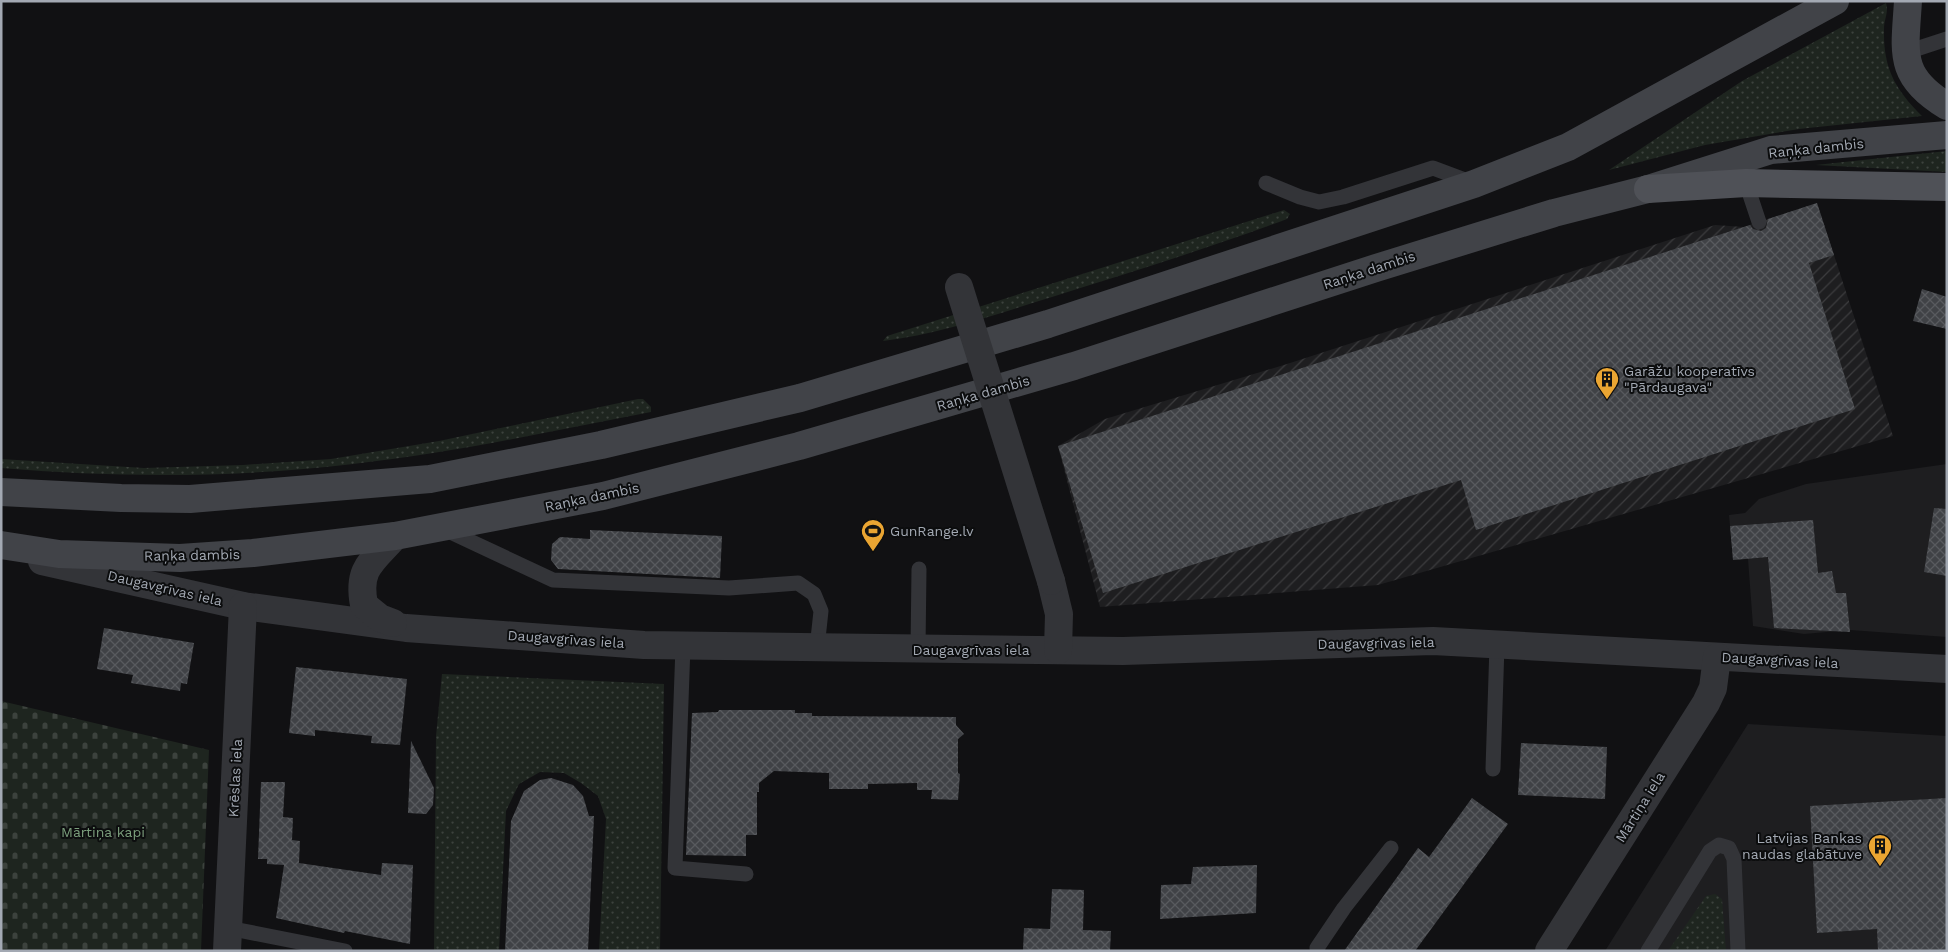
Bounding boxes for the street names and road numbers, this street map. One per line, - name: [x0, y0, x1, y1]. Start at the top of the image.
- street label: Raņķa dambis: [1767, 135, 1865, 162]
- street label: Raņķa dambis: [1321, 248, 1417, 293]
- street label: Raņķa dambis: [935, 372, 1032, 415]
- street label: Raņķa dambis: [543, 479, 641, 516]
- street label: Raņķa dambis: [144, 546, 240, 565]
- street label: Daugavgrīvas iela: [106, 567, 224, 609]
- street label: Daugavgrīvas iela: [507, 627, 625, 651]
- street label: Daugavgrīvas iela: [1317, 634, 1435, 652]
- street label: Daugavgrīvas iela: [912, 642, 1030, 658]
- street label: Daugavgrīvas iela: [1721, 649, 1839, 671]
- street label: Krēslas iela: [225, 738, 245, 818]
- street label: Mārtiņa iela: [1612, 769, 1669, 846]

